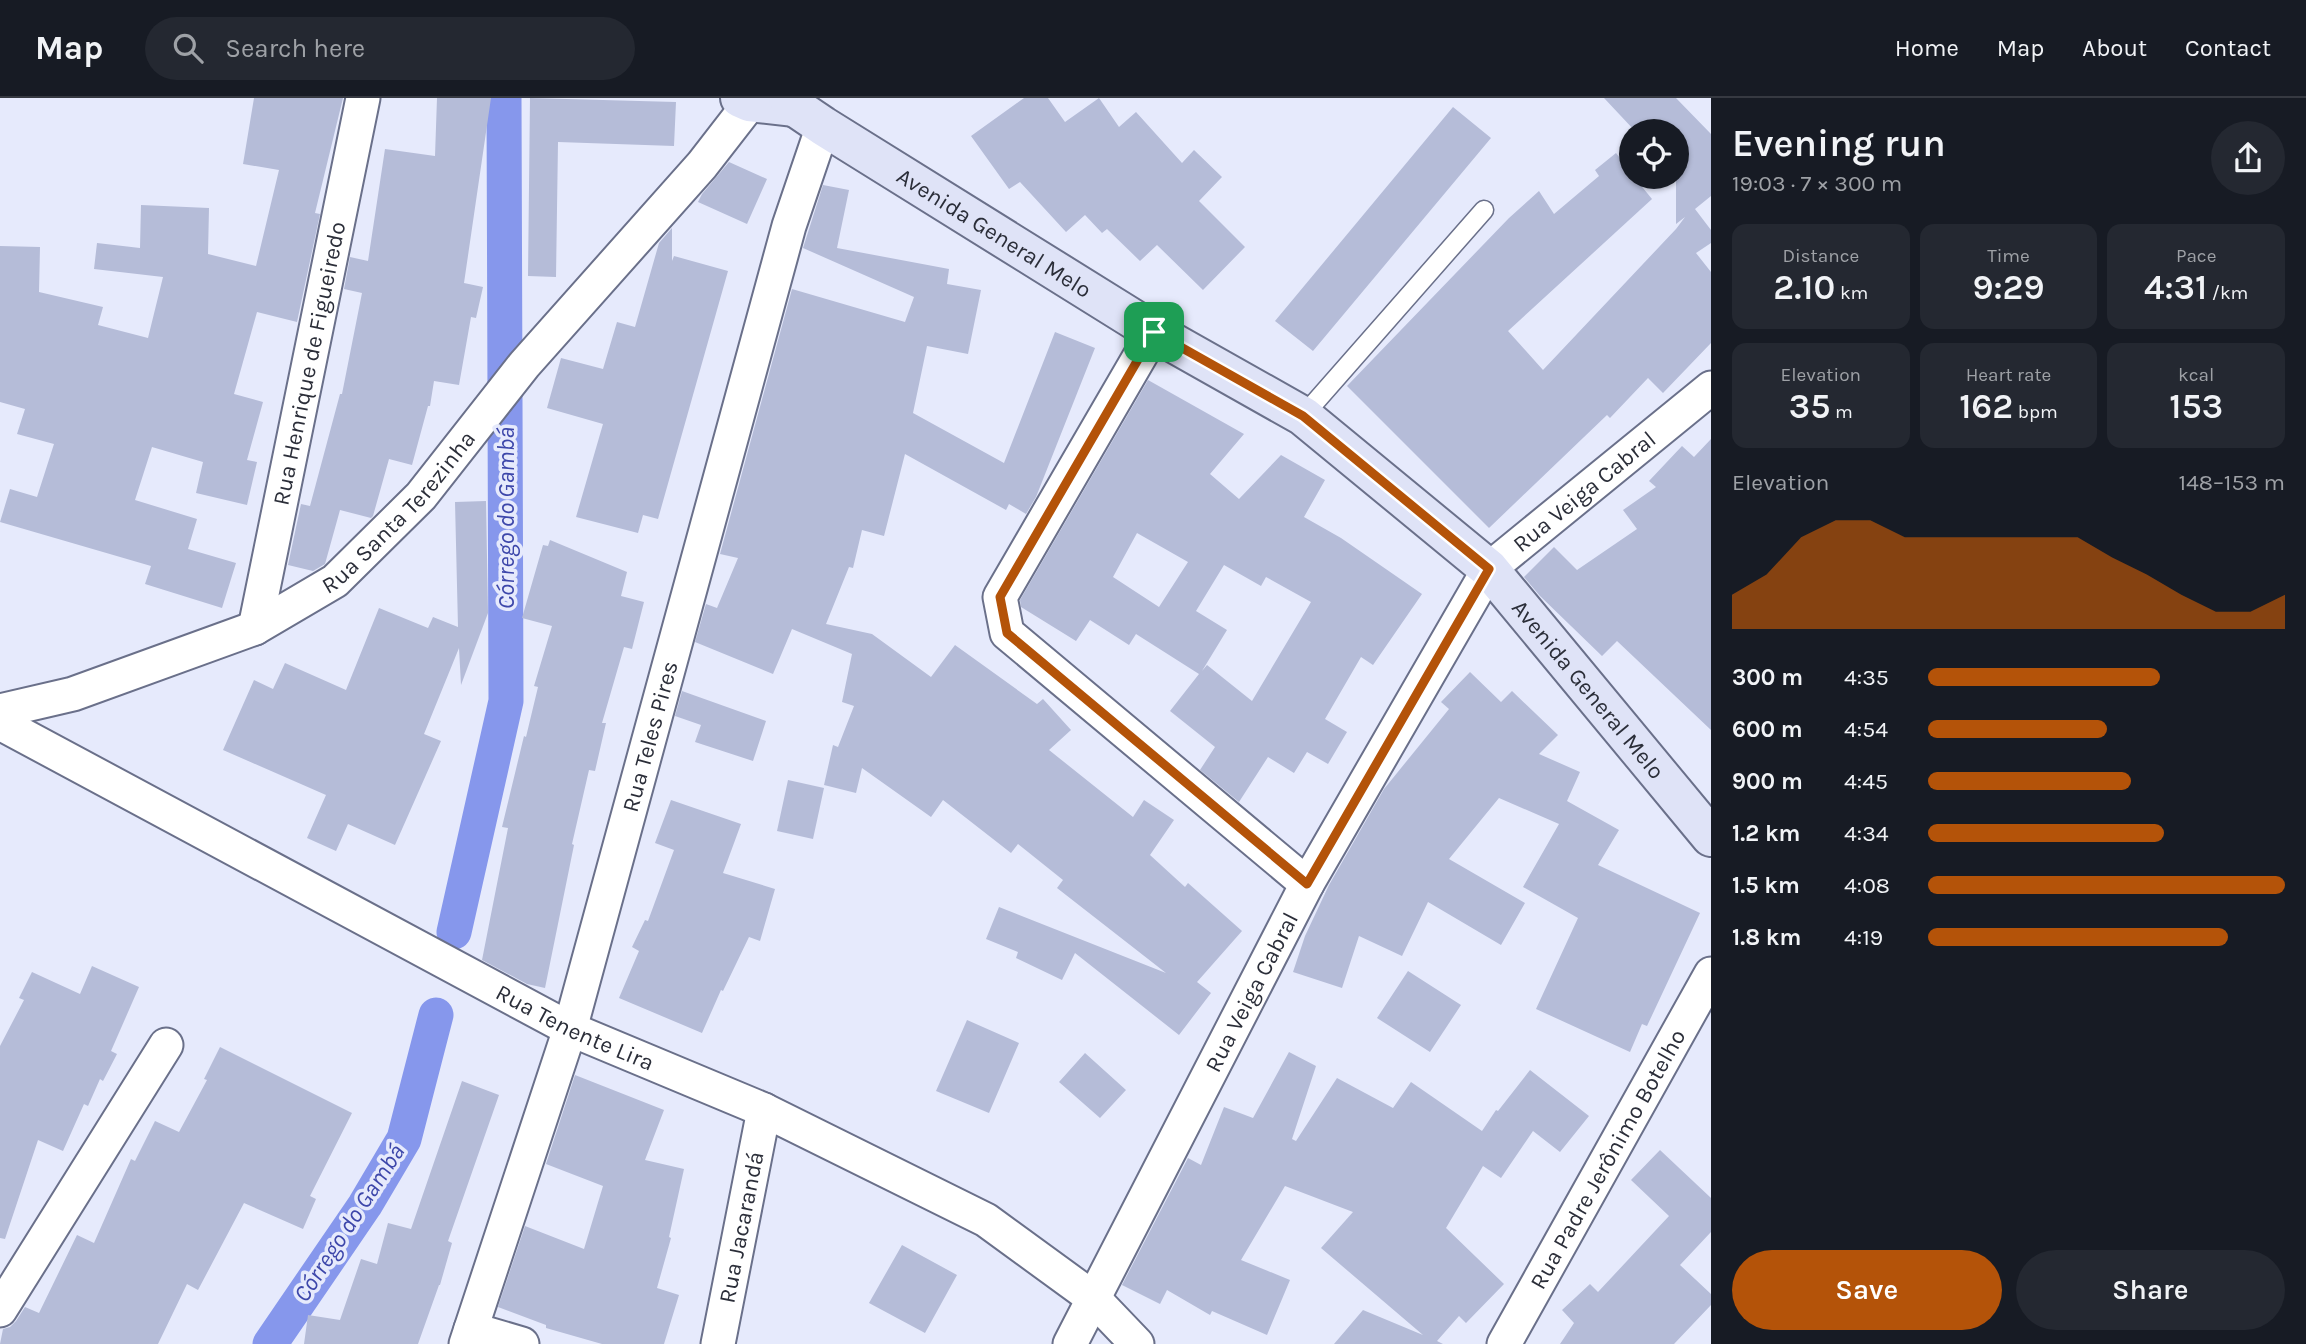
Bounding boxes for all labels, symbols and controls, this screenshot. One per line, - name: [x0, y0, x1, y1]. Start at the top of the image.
- search box: [145, 17, 635, 80]
- text: Map: [35, 29, 103, 67]
- icon: search: [169, 29, 207, 67]
- text: Search here: [225, 33, 365, 64]
- text: Home: [1895, 34, 1959, 62]
- text: Map: [1997, 34, 2044, 62]
- text: About: [2082, 34, 2147, 62]
- text: Contact: [2185, 34, 2271, 62]
- map controls: [1619, 119, 1689, 189]
- button: locate: [1619, 119, 1689, 189]
- text: Evening run: [1732, 121, 1946, 166]
- button: share: [2211, 121, 2285, 195]
- street label: Avenida General Melo: [892, 162, 1097, 303]
- text: 19:03 · 7 × 300 m: [1732, 170, 1902, 197]
- street label: Rua Henrique de Figueiredo: [267, 219, 351, 508]
- text: Distance: [1782, 245, 1859, 267]
- text: Time: [1987, 245, 2030, 267]
- text: Pace: [2176, 245, 2216, 267]
- text: 2.10: [1773, 267, 1835, 308]
- text: 9:29: [1972, 267, 2045, 308]
- text: 4:31: [2144, 267, 2207, 308]
- text: km: [1835, 282, 1868, 304]
- text: /km: [2207, 282, 2248, 304]
- pin: [1124, 302, 1184, 362]
- icon: arrive: [1135, 313, 1173, 351]
- text: Elevation: [1781, 364, 1861, 386]
- text: Heart rate: [1966, 364, 2051, 386]
- text: kcal: [2178, 364, 2214, 386]
- text: 35: [1789, 386, 1831, 427]
- text: 162: [1959, 386, 2013, 427]
- text: 153: [2169, 386, 2223, 427]
- text: m: [1831, 401, 1853, 423]
- text: bpm: [2013, 401, 2058, 423]
- street label: Rua Santa Terezinha: [317, 425, 481, 599]
- street label: Rua Veiga Cabral: [1507, 425, 1661, 558]
- water label: Córrego do Gambá: [492, 427, 520, 609]
- text: Elevation: [1732, 469, 1829, 496]
- text: 148–153 m: [2178, 469, 2285, 496]
- street label: Avenida General Melo: [1507, 594, 1670, 784]
- street label: Rua Teles Pires: [616, 658, 683, 815]
- text: 300 m: [1732, 664, 1803, 691]
- text: 4:35: [1844, 664, 1889, 691]
- text: 600 m: [1732, 716, 1803, 743]
- text: 4:54: [1844, 716, 1888, 743]
- text: 900 m: [1732, 768, 1803, 795]
- text: 4:45: [1844, 768, 1888, 795]
- text: 1.2 km: [1732, 820, 1800, 847]
- text: 4:34: [1844, 820, 1889, 847]
- text: 1.5 km: [1732, 872, 1800, 899]
- text: 4:08: [1844, 872, 1890, 899]
- street label: Rua Veiga Cabral: [1199, 908, 1304, 1076]
- text: 1.8 km: [1732, 924, 1801, 951]
- text: 4:19: [1844, 924, 1883, 951]
- street label: Rua Tenente Lira: [491, 978, 658, 1076]
- street label: Rua Padre Jerônimo Botelho: [1524, 1024, 1691, 1294]
- water label: Córrego do Gambá: [288, 1139, 410, 1307]
- street label: Rua Jacarandá: [713, 1149, 769, 1305]
- button: Save: [1732, 1250, 2002, 1330]
- button: Share: [2016, 1250, 2285, 1330]

